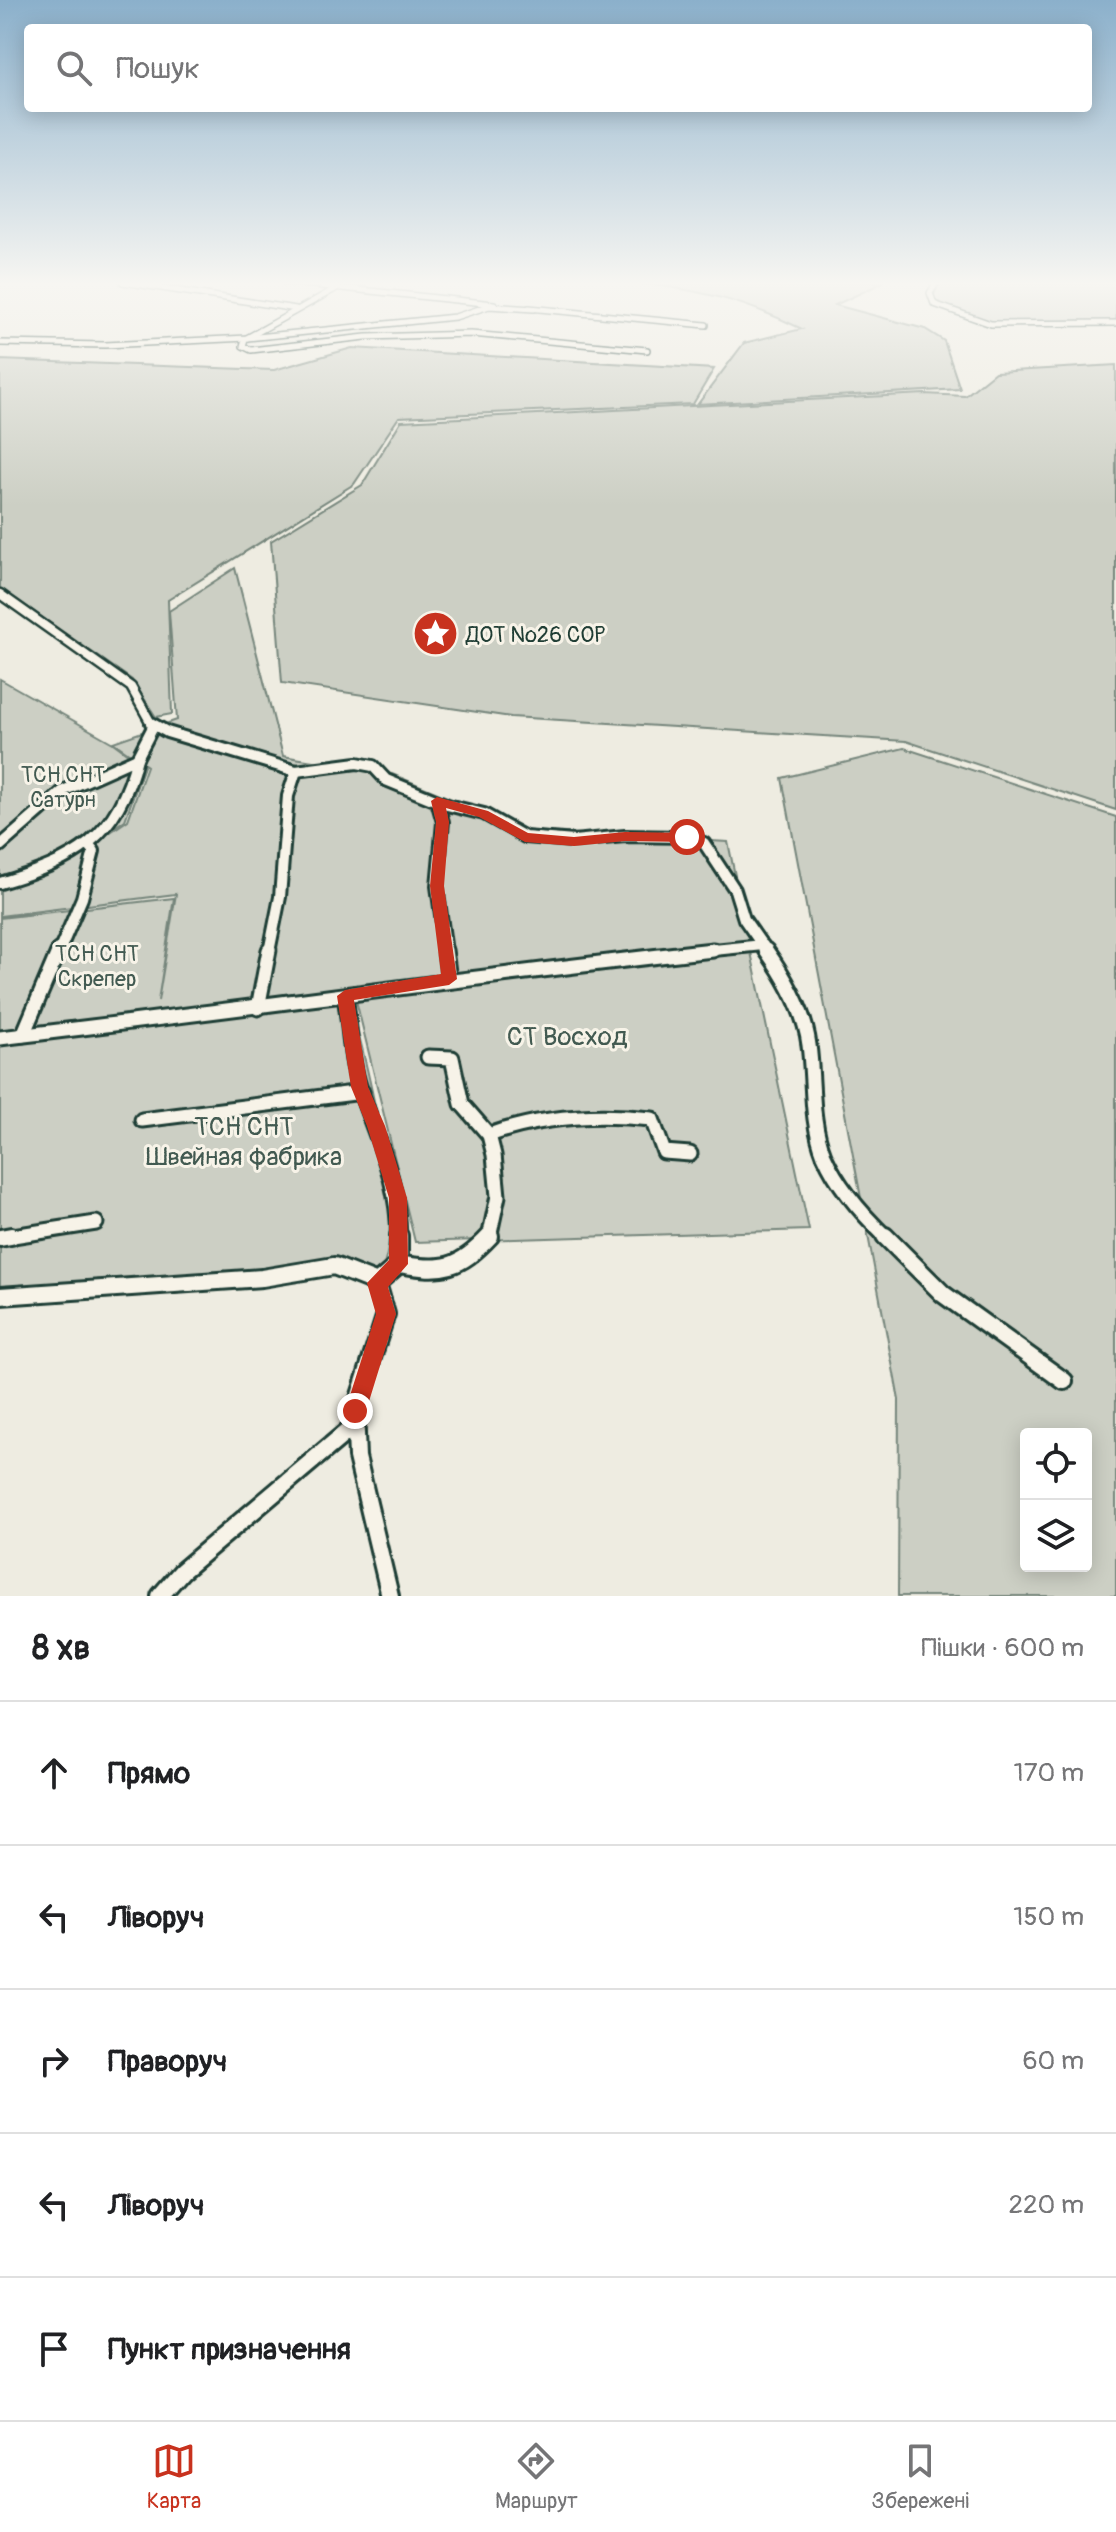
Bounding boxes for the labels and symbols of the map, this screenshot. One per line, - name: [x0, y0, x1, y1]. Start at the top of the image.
- place icon: ДОТ №26 СОР: [411, 610, 459, 658]
- place label: ДОТ №26 СОР: [465, 621, 605, 649]
- park label: ТСН СНТ Сатурн: [21, 761, 105, 814]
- route start: [669, 819, 705, 855]
- park label: ТСН СНТ Скрепер: [55, 940, 139, 993]
- park label: СТ Восход: [507, 1021, 628, 1053]
- park label: ТСН СНТ Швейная фабрика: [146, 1111, 342, 1173]
- route end: [337, 1393, 373, 1429]

